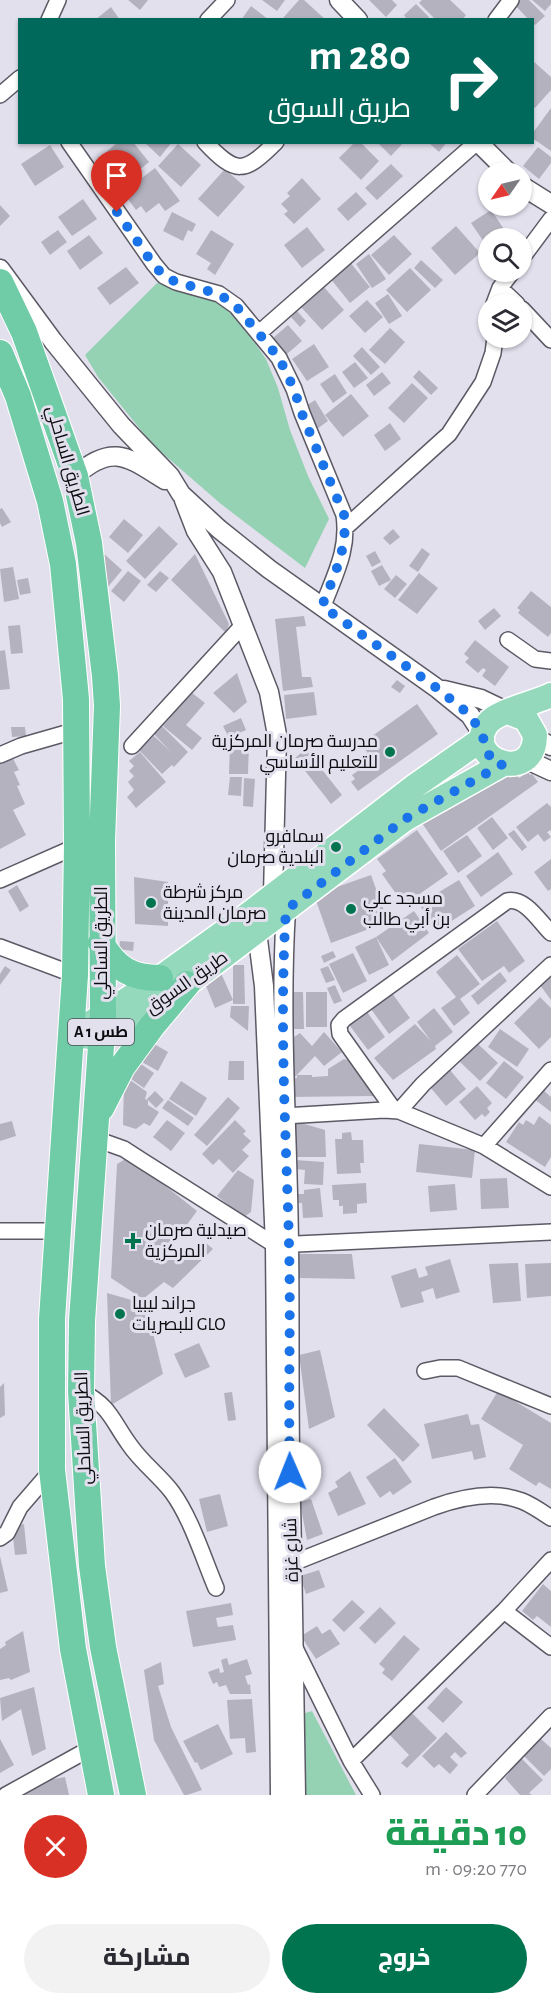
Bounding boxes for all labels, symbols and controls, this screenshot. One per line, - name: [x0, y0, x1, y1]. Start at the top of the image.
- text: 280 m: [308, 35, 411, 77]
- icon: right: [432, 42, 510, 120]
- text: طريق السوق: [268, 95, 411, 122]
- pin: [91, 150, 142, 212]
- icon: arrive: [100, 159, 133, 192]
- north arrow: [478, 162, 532, 216]
- map controls: [478, 162, 532, 348]
- button: search: [478, 228, 532, 282]
- button: layers: [478, 294, 532, 348]
- street label: الطريق الساحلي: [39, 404, 91, 519]
- place label: مدرسة صرمان المركزية للتعليم الأساسي: [212, 733, 378, 775]
- marker: مدرسة صرمان المركزية للتعليم الأساسي: [383, 745, 397, 759]
- place label: سمافرو البلدية صرمان: [227, 828, 324, 868]
- marker: سمافرو البلدية صرمان: [329, 840, 343, 854]
- place label: مركز شرطة صرمان المدينة: [163, 883, 266, 924]
- street label: الطريق الساحلي: [93, 886, 115, 1000]
- place label: مسجد علي بن أبي طالب: [363, 890, 450, 933]
- marker: مركز شرطة صرمان المدينة: [144, 896, 158, 910]
- marker: مسجد علي بن أبي طالب: [344, 902, 358, 916]
- street label: طريق السوق: [143, 948, 232, 1019]
- road number: A 1 طس: [68, 1019, 134, 1045]
- place label: صيدلية صرمان المركزية: [145, 1222, 247, 1262]
- marker: صيدلية صرمان المركزية: [126, 1234, 140, 1248]
- place label: جراند ليبيا للبصريات GLO: [132, 1295, 226, 1335]
- marker: جراند ليبيا للبصريات GLO: [113, 1307, 127, 1321]
- street label: الطريق الساحلي: [73, 1371, 99, 1485]
- position arrow: [258, 1440, 322, 1504]
- street label: شارع غزة: [281, 1517, 304, 1583]
- button: close: [24, 1815, 87, 1878]
- text: 10 دقيقة: [385, 1816, 527, 1852]
- text: 770 m · 09:20: [425, 1859, 527, 1879]
- button: مشاركة: [24, 1924, 270, 1993]
- button: خروج: [282, 1924, 527, 1993]

